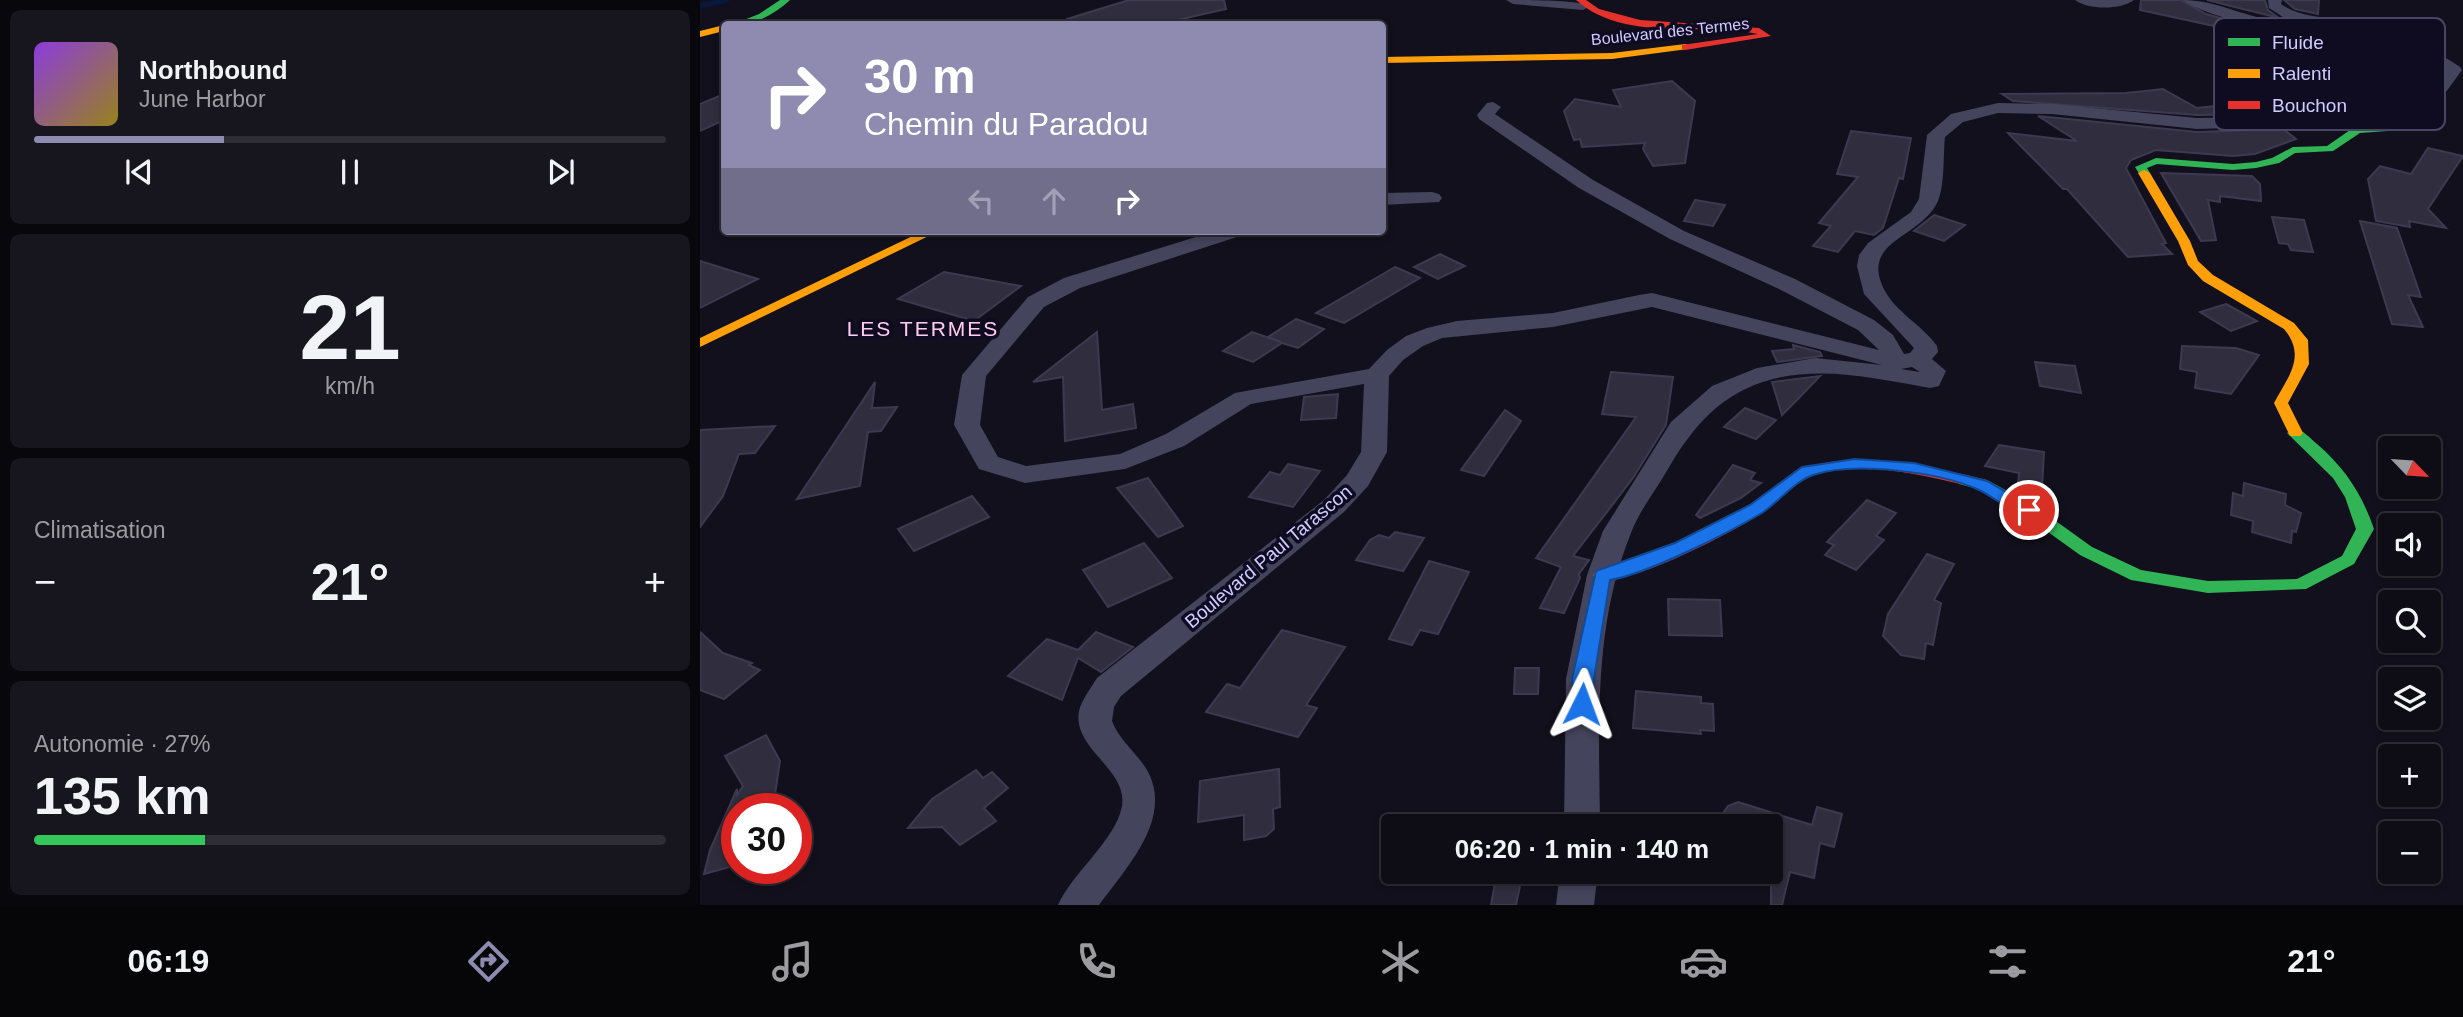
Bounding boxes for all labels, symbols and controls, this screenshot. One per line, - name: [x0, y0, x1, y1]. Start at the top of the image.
- street label: Boulevard des Termes: [1590, 15, 1750, 48]
- legend: [2214, 18, 2445, 130]
- text: Fluide: [2272, 32, 2324, 53]
- icon: right: [749, 49, 840, 140]
- text: 30 m: [864, 49, 976, 103]
- text: Northbound: [139, 55, 288, 85]
- text: Ralenti: [2272, 63, 2331, 84]
- text: June Harbor: [139, 86, 266, 112]
- text: Bouchon: [2272, 95, 2347, 116]
- text: Chemin du Paradou: [864, 106, 1149, 142]
- icon: previous: [120, 153, 158, 191]
- icon: pause: [331, 153, 369, 191]
- icon: next: [542, 153, 580, 191]
- icon: left: [962, 182, 1000, 220]
- icon: ahead: [1035, 182, 1073, 220]
- icon: right: [1108, 182, 1146, 220]
- text: 21: [299, 277, 401, 378]
- district label: LES TERMES: [847, 317, 999, 340]
- text: km/h: [325, 373, 375, 399]
- north arrow: [2378, 436, 2441, 499]
- map controls: [2378, 436, 2441, 884]
- pin: [1999, 480, 2059, 540]
- street label: Boulevard Paul Tarascon: [1181, 481, 1356, 632]
- icon: arrive: [2010, 491, 2048, 529]
- button: sound: [2378, 513, 2441, 576]
- text: Climatisation: [34, 517, 166, 543]
- text: 21°: [311, 553, 389, 611]
- text: −: [34, 561, 56, 603]
- text: +: [644, 561, 666, 603]
- button: search: [2378, 590, 2441, 653]
- position arrow: [1545, 667, 1619, 741]
- button: layers: [2378, 667, 2441, 730]
- text: Autonomie · 27%: [34, 731, 210, 757]
- button: +: [2378, 744, 2441, 807]
- text: 135 km: [34, 767, 210, 825]
- speed limit sign: 30: [721, 793, 812, 884]
- button: −: [2378, 821, 2441, 884]
- text: 06:20 · 1 min · 140 m: [1455, 834, 1709, 864]
- icon: directions: [464, 937, 513, 986]
- icon: music: [768, 937, 817, 986]
- icon: phone: [1072, 937, 1121, 986]
- icon: climate: [1376, 937, 1425, 986]
- icon: car: [1679, 937, 1728, 986]
- icon: filters: [1983, 937, 2032, 986]
- text: 06:19: [127, 943, 209, 979]
- text: 21°: [2287, 943, 2336, 979]

